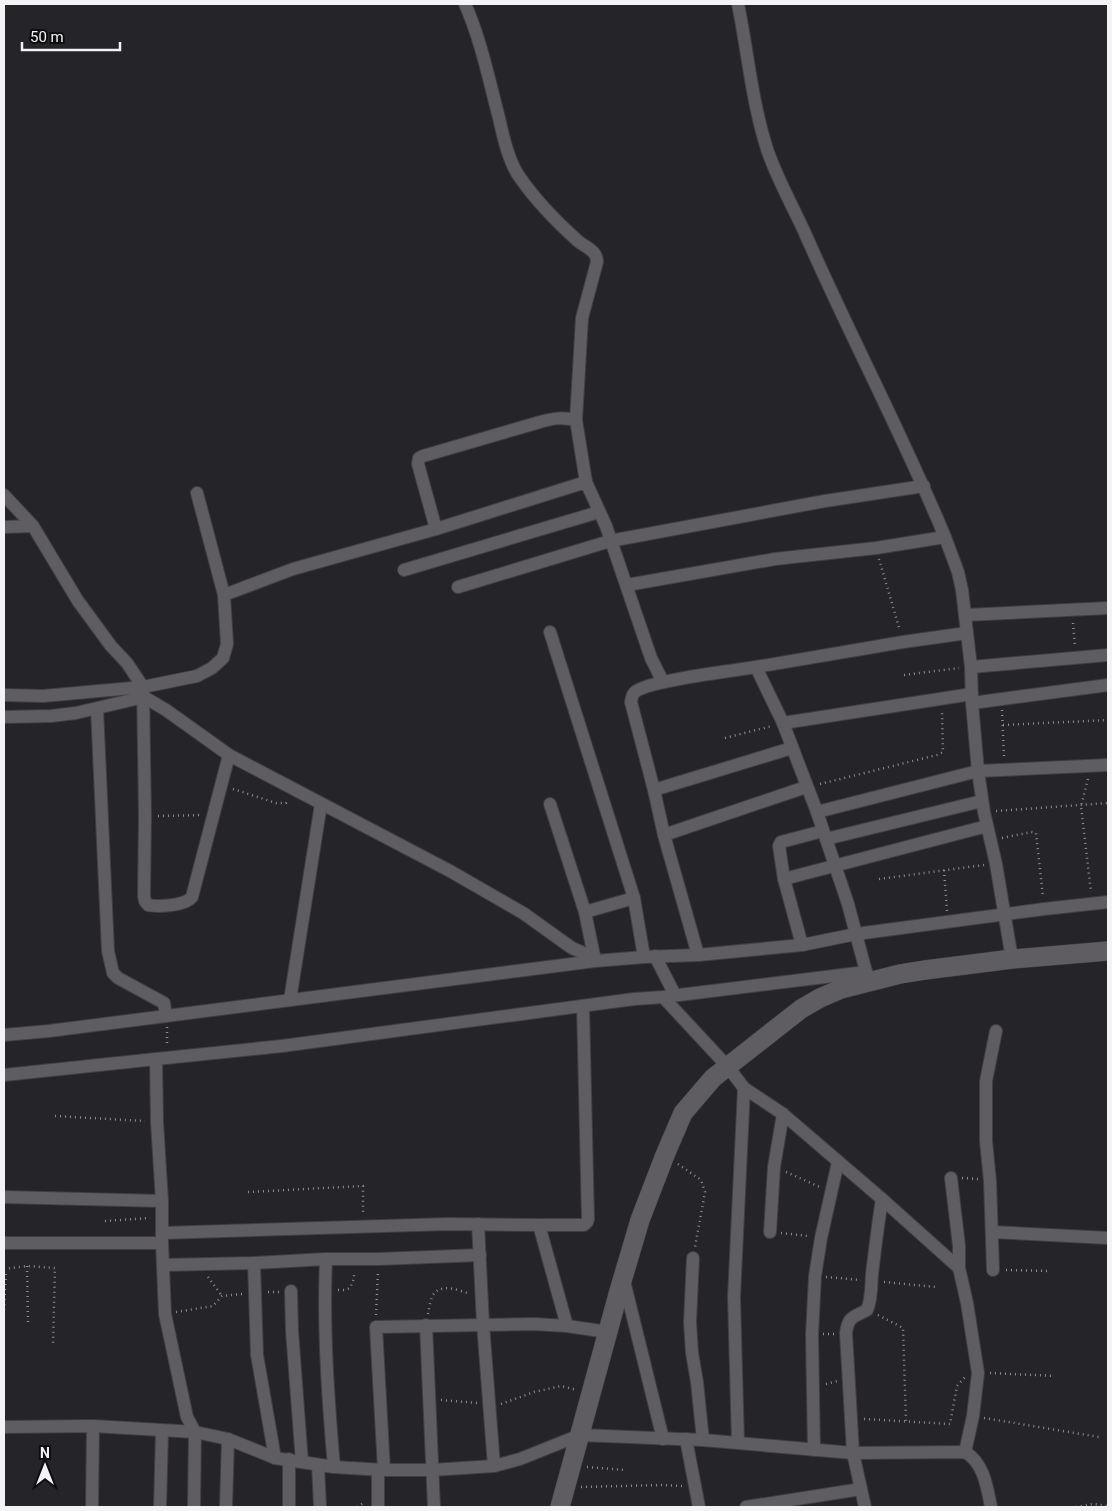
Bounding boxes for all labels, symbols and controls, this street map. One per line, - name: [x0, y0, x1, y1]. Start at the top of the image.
- scale bar: [22, 20, 120, 52]
- text: 50 m: [30, 28, 64, 46]
- north arrow: [20, 1441, 70, 1491]
- text: N: [40, 1445, 50, 1461]

